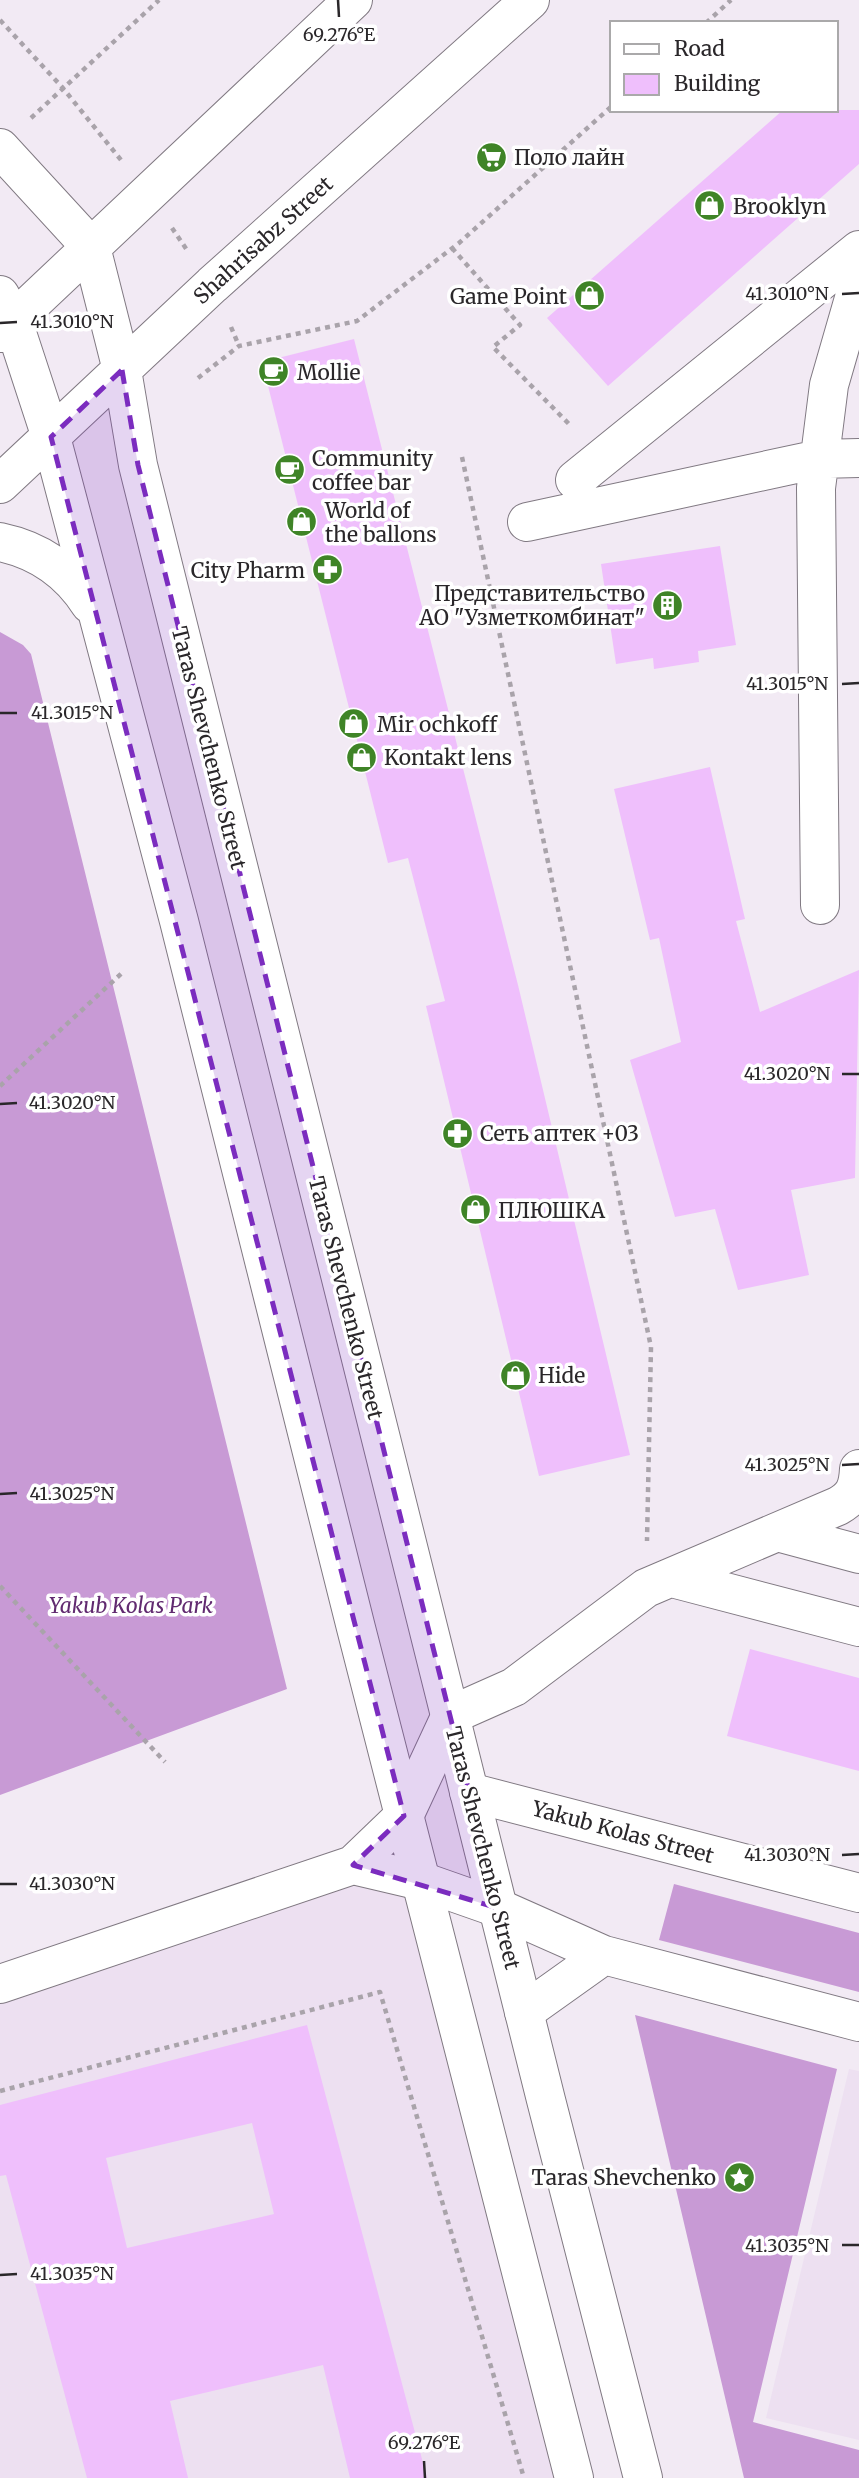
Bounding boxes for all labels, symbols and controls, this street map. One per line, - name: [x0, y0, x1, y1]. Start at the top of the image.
- legend: [610, 21, 838, 112]
- text: 69.276°E: [303, 23, 376, 46]
- text: Road: [674, 35, 725, 62]
- text: Building: [674, 70, 761, 97]
- supermarket icon: Поло лайн: [474, 140, 508, 174]
- place label: Поло лайн: [514, 144, 625, 171]
- street label: Shahrisabz Street: [188, 170, 338, 310]
- shop icon: Brooklyn: [693, 189, 727, 223]
- place label: Brooklyn: [733, 193, 826, 220]
- shop icon: Game Point: [573, 279, 607, 313]
- text: 41.3010°N: [745, 282, 829, 305]
- place label: Game Point: [450, 283, 567, 310]
- text: 41.3010°N: [30, 310, 114, 333]
- cafe icon: Mollie: [257, 355, 291, 389]
- place label: Mollie: [297, 359, 360, 386]
- place label: Community coffee bar: [312, 445, 434, 496]
- cafe icon: Community coffee bar: [272, 453, 306, 487]
- place label: World of the ballons: [324, 497, 437, 548]
- shop icon: World of the ballons: [285, 505, 319, 539]
- pharmacy icon: City Pharm: [311, 553, 345, 587]
- place label: City Pharm: [191, 557, 305, 584]
- place label: Представительство АО "Узметкомбинат": [418, 580, 645, 631]
- building icon: Представительство АО "Узметкомбинат": [651, 588, 685, 622]
- street label: Taras Shevchenko Street: [166, 624, 252, 872]
- text: 41.3015°N: [746, 672, 828, 695]
- text: 41.3015°N: [31, 701, 113, 724]
- shop icon: Mir ochkoff: [337, 707, 371, 741]
- place label: Mir ochkoff: [377, 711, 498, 738]
- shop icon: Kontakt lens: [344, 740, 378, 774]
- place label: Kontakt lens: [384, 744, 512, 771]
- text: 41.3020°N: [744, 1062, 830, 1085]
- text: 41.3020°N: [29, 1091, 115, 1114]
- pharmacy icon: Сеть аптек +03: [440, 1116, 474, 1150]
- place label: Сеть аптек +03: [480, 1120, 639, 1147]
- street label: Taras Shevchenko Street: [303, 1174, 389, 1422]
- shop icon: ПЛЮШКА: [458, 1193, 492, 1227]
- place label: ПЛЮШКА: [498, 1197, 605, 1224]
- shop icon: Hide: [498, 1358, 532, 1392]
- place label: Hide: [538, 1362, 585, 1389]
- text: 41.3025°N: [745, 1453, 829, 1476]
- text: 41.3025°N: [30, 1482, 114, 1505]
- park label: Yakub Kolas Park: [49, 1592, 214, 1619]
- street label: Taras Shevchenko Street: [440, 1724, 526, 1972]
- street label: Yakub Kolas Street: [528, 1795, 717, 1869]
- text: 41.3030°N: [744, 1843, 830, 1866]
- text: 41.3030°N: [29, 1872, 115, 1895]
- place icon: Taras Shevchenko: [722, 2160, 756, 2194]
- place label: Taras Shevchenko: [532, 2164, 716, 2191]
- text: 41.3035°N: [745, 2234, 829, 2257]
- text: 41.3035°N: [30, 2262, 114, 2285]
- text: 69.276°E: [388, 2431, 461, 2454]

